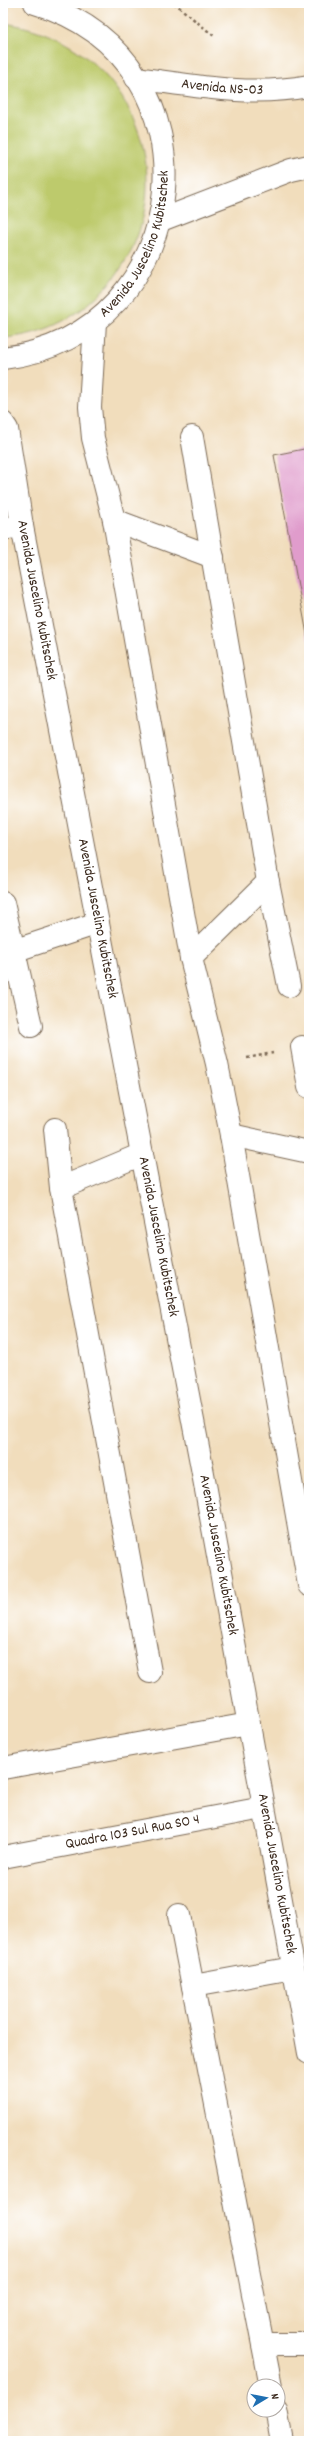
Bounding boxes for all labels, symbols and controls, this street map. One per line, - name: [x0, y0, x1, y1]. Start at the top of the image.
- street label: Avenida NS-03: [180, 73, 264, 102]
- street label: Avenida Juscelino Kubitschek: [95, 170, 176, 323]
- street label: Avenida Juscelino Kubitschek: [10, 519, 62, 682]
- street label: Avenida Juscelino Kubitschek: [71, 837, 123, 1001]
- street label: Avenida Juscelino Kubitschek: [132, 1155, 184, 1319]
- street label: Avenida Juscelino Kubitschek: [192, 1473, 243, 1637]
- street label: Avenida Juscelino Kubitschek: [251, 1792, 302, 1956]
- street label: Quadra 103 Sul Rua SO 4: [64, 1809, 202, 1856]
- north arrow: [246, 2378, 286, 2418]
- text: N: [266, 2393, 282, 2401]

